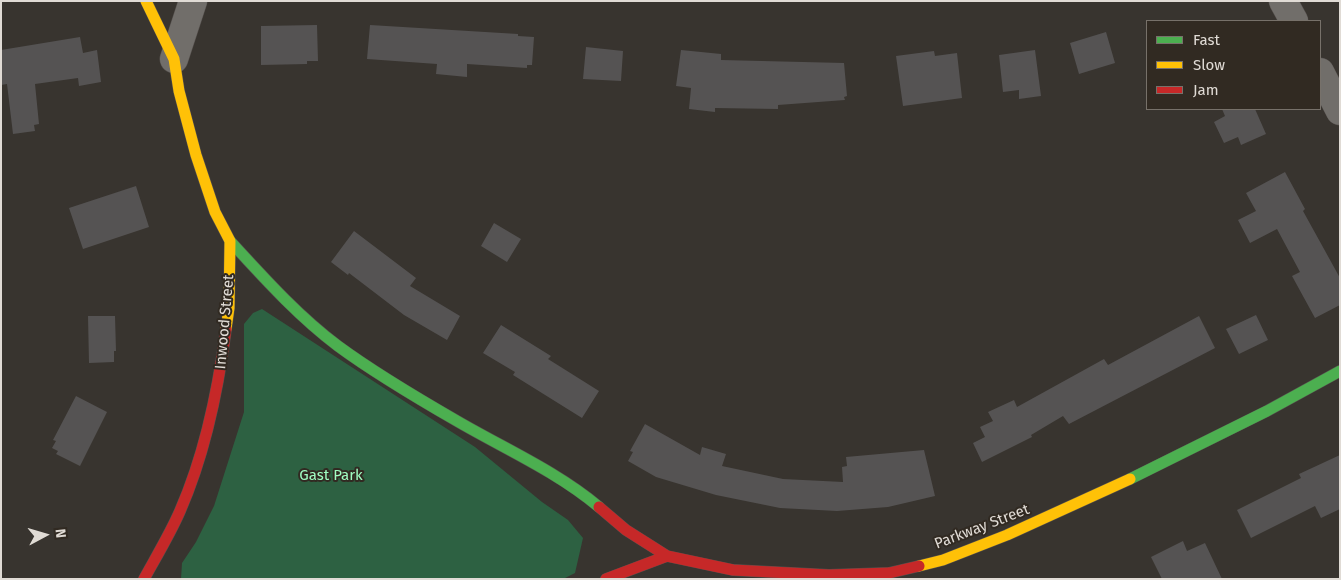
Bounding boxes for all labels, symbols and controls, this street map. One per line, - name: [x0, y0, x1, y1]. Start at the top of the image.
- legend: [1146, 20, 1321, 110]
- text: Fast: [1193, 31, 1220, 49]
- text: Slow: [1193, 56, 1225, 74]
- text: Jam: [1193, 81, 1219, 99]
- street label: Inwood Street: [212, 274, 238, 370]
- park label: Gast Park: [299, 467, 363, 485]
- street label: Parkway Street: [932, 501, 1032, 553]
- north arrow: [20, 510, 70, 560]
- text: N: [51, 528, 69, 539]

